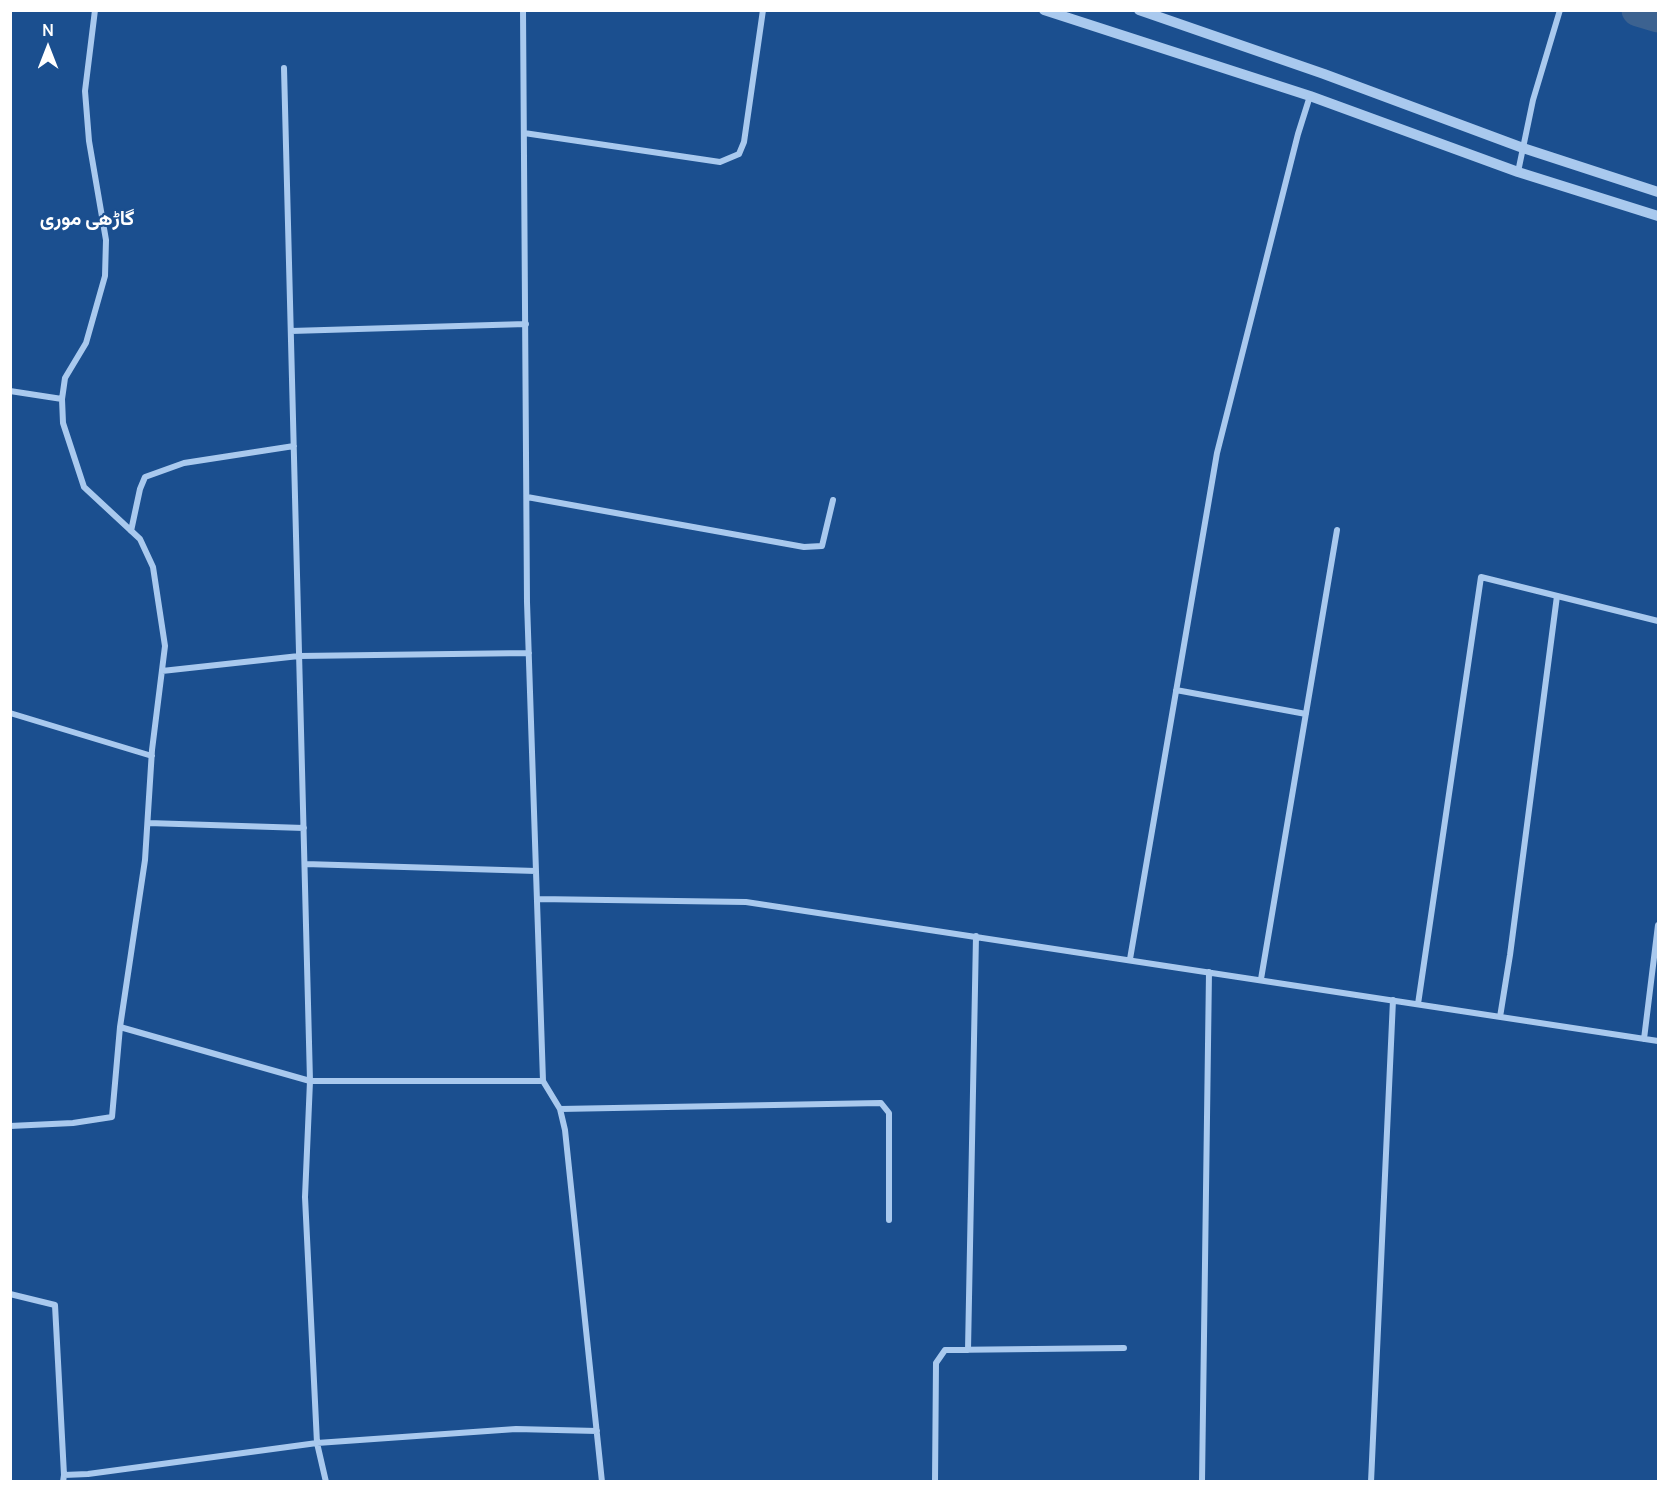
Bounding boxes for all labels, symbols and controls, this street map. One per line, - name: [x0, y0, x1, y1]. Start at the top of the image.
- north arrow: [18, 18, 78, 78]
- text: N: [42, 19, 54, 41]
- district label: گاڑھی موری: [40, 207, 134, 231]

